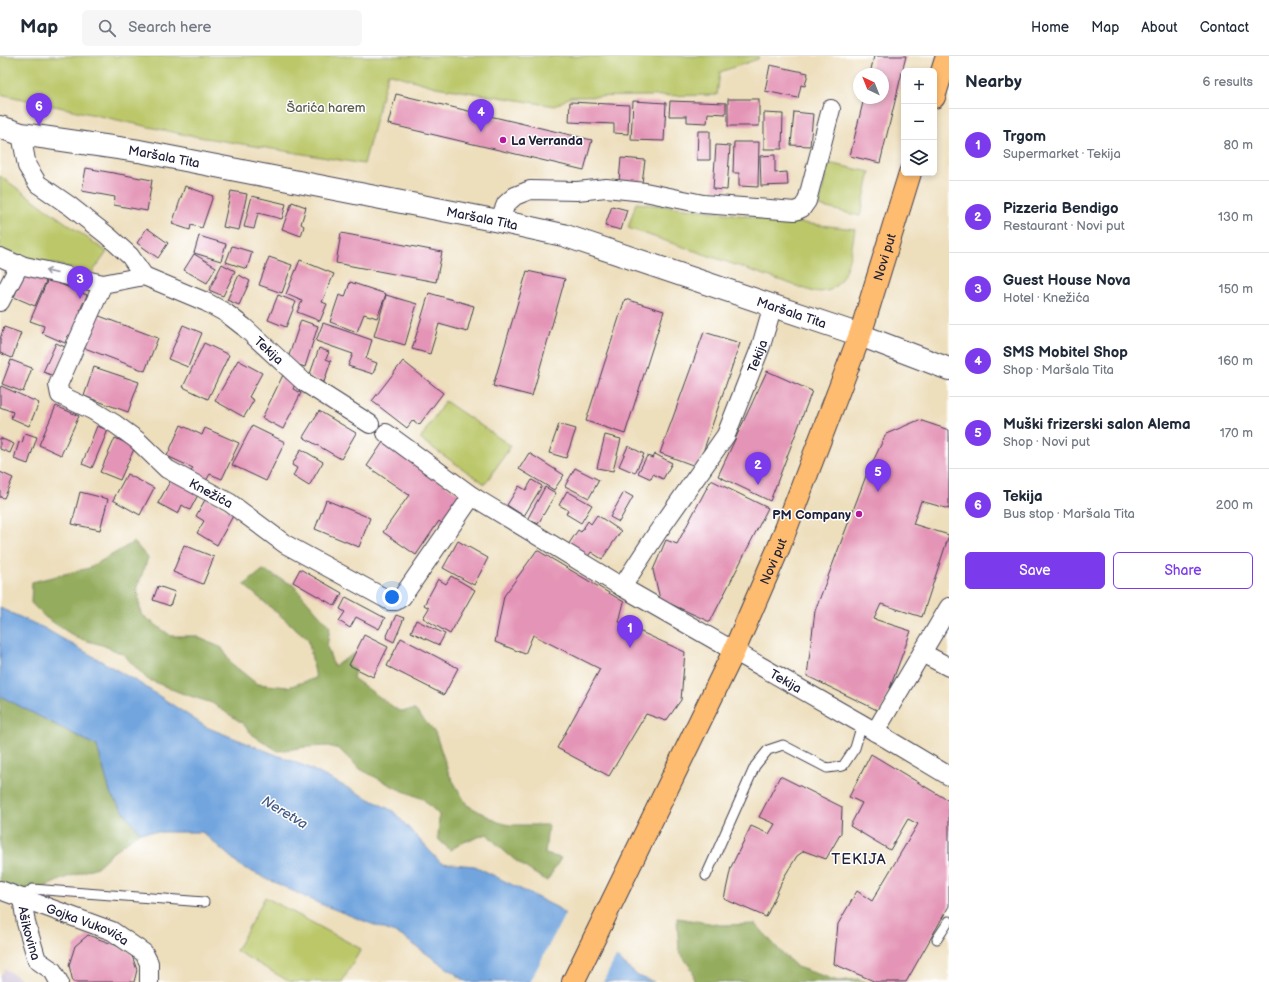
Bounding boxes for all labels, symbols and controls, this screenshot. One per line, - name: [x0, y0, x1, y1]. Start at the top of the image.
- search box: [82, 10, 362, 46]
- text: Map: [20, 16, 58, 39]
- icon: search: [96, 17, 118, 39]
- text: Search here: [128, 18, 211, 37]
- text: Home: [1031, 19, 1069, 36]
- text: Map: [1091, 19, 1119, 36]
- text: About: [1141, 19, 1178, 36]
- text: Contact: [1200, 19, 1249, 36]
- north arrow: [853, 68, 889, 104]
- map controls: [901, 68, 937, 176]
- button: +: [901, 68, 937, 104]
- text: Nearby: [965, 72, 1022, 92]
- text: 6 results: [1203, 74, 1253, 90]
- pin: 6: [26, 93, 52, 126]
- pin: 4: [468, 99, 494, 132]
- park label: Šarića harem: [286, 100, 366, 116]
- button: −: [901, 104, 937, 140]
- text: Trgom: [1003, 127, 1046, 146]
- place label: La Verranda: [511, 133, 583, 149]
- marker: La Verranda: [498, 135, 508, 145]
- text: 1: [975, 137, 981, 153]
- text: 80 m: [1224, 137, 1253, 153]
- button: layers: [901, 140, 937, 176]
- street label: Maršala Tita: [127, 143, 201, 172]
- text: Supermarket · Tekija: [1003, 146, 1121, 162]
- text: Pizzeria Bendigo: [1003, 199, 1118, 218]
- street label: Maršala Tita: [445, 204, 519, 234]
- text: 2: [974, 209, 982, 225]
- text: 130 m: [1218, 209, 1253, 225]
- text: Restaurant · Novi put: [1003, 218, 1125, 234]
- street label: Novi put: [870, 232, 900, 283]
- pin: 3: [67, 266, 93, 299]
- one-way arrow: [45, 267, 58, 275]
- text: Guest House Nova: [1003, 271, 1131, 290]
- text: 3: [974, 281, 982, 297]
- text: 150 m: [1219, 281, 1253, 297]
- text: Hotel · Knežića: [1003, 290, 1090, 306]
- street label: Maršala Tita: [755, 294, 828, 332]
- street label: Tekija: [250, 333, 286, 368]
- street label: Tekija: [744, 338, 771, 375]
- text: SMS Mobitel Shop: [1003, 343, 1128, 362]
- text: 4: [974, 353, 982, 369]
- text: 160 m: [1218, 353, 1253, 369]
- text: Shop · Maršala Tita: [1003, 362, 1114, 378]
- text: Muški frizerski salon Alema: [1003, 415, 1191, 434]
- text: 5: [974, 425, 982, 441]
- text: 170 m: [1220, 425, 1253, 441]
- text: Shop · Novi put: [1003, 434, 1090, 450]
- pin: 2: [745, 452, 771, 485]
- pin: 5: [865, 459, 891, 492]
- street label: Knežića: [186, 475, 235, 512]
- text: Tekija: [1003, 487, 1043, 506]
- text: 6: [974, 497, 982, 513]
- text: 200 m: [1216, 497, 1253, 513]
- text: Bus stop · Maršala Tita: [1003, 506, 1135, 522]
- place label: PM Company: [772, 507, 851, 523]
- marker: PM Company: [854, 509, 864, 519]
- street label: Novi put: [757, 536, 791, 587]
- button: Save: [965, 552, 1105, 589]
- button: Share: [1113, 552, 1253, 589]
- your location: [382, 587, 402, 607]
- pin: 1: [617, 615, 643, 648]
- street label: Tekija: [767, 666, 804, 697]
- water label: Neretva: [259, 792, 311, 833]
- district label: TEKIJA: [831, 850, 887, 869]
- street label: Gojka Vukovića: [44, 901, 132, 949]
- street label: Ašikovina: [14, 905, 44, 962]

